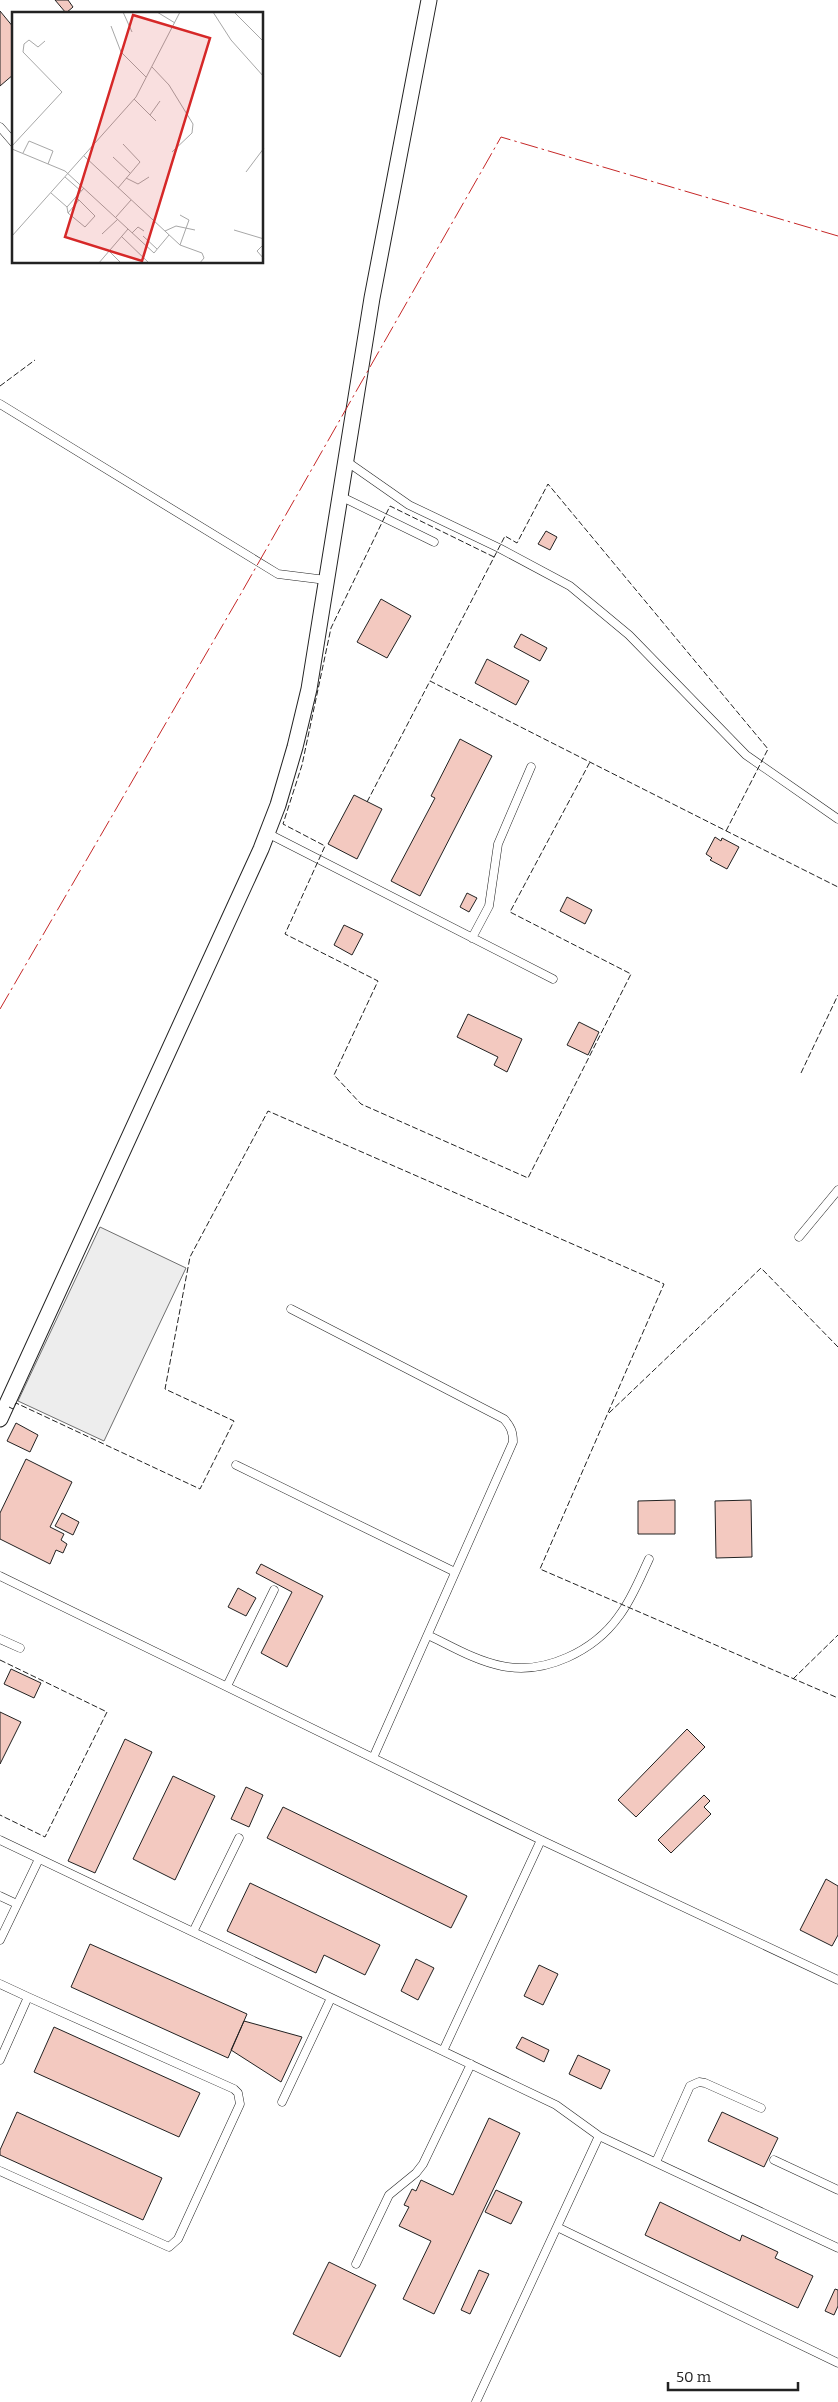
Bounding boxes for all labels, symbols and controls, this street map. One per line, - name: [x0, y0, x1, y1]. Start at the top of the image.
- inset map: [12, 12, 264, 264]
- scale bar: [668, 2360, 798, 2392]
- text: 50 m: [676, 2368, 712, 2386]

